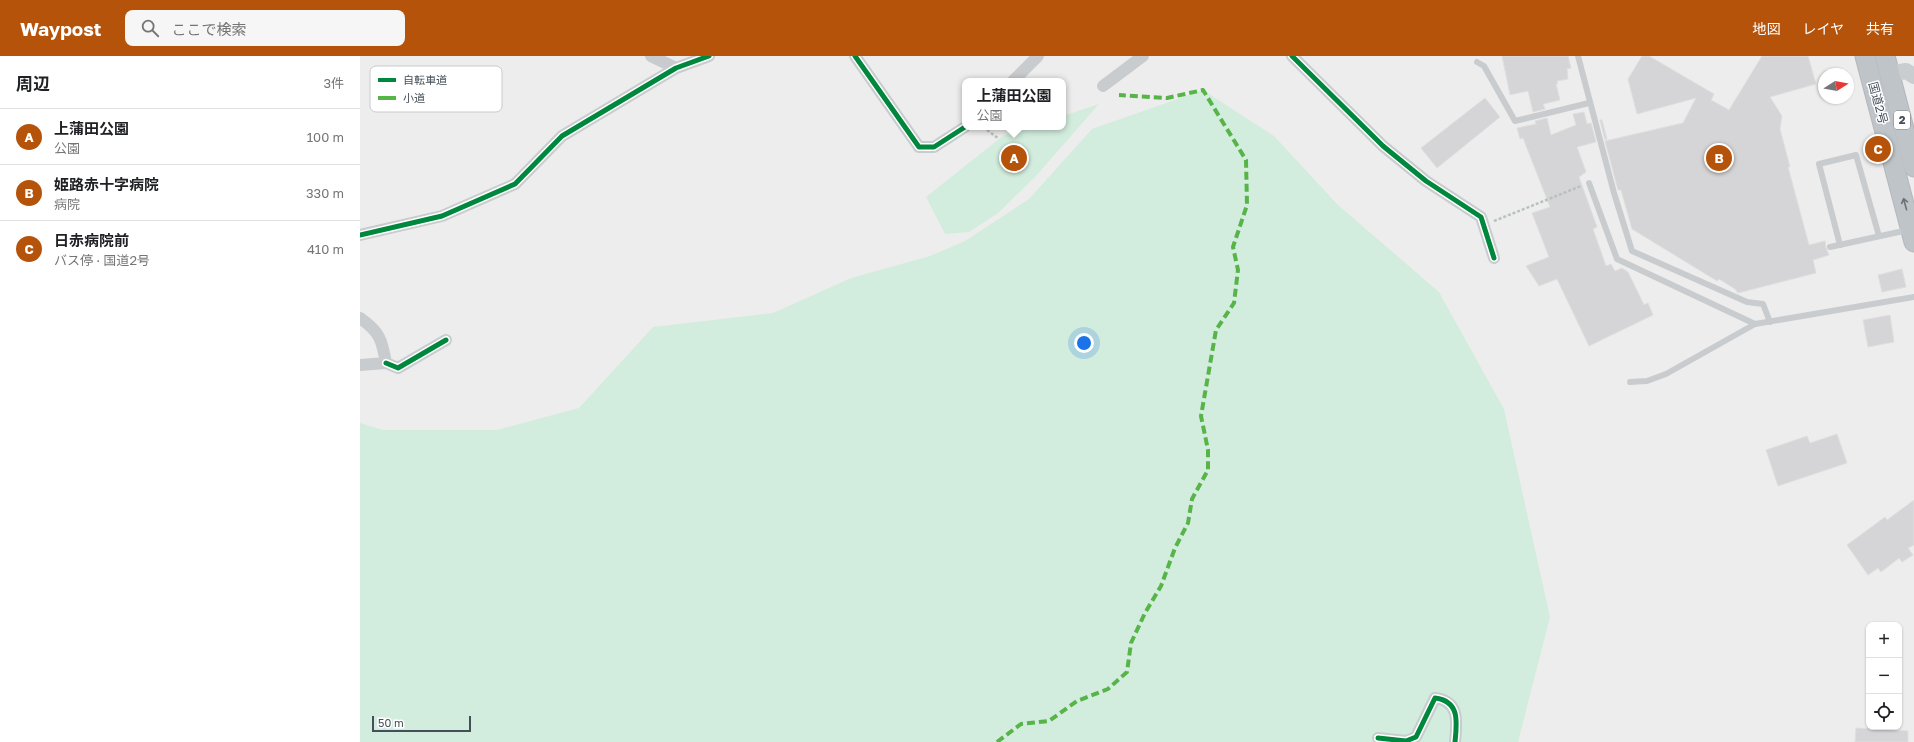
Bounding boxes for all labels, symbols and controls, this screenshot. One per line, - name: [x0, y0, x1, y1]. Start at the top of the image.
- search box: [125, 10, 405, 46]
- text: Waypost: [20, 17, 101, 40]
- icon: search: [139, 17, 161, 39]
- text: ここで検索: [171, 20, 246, 38]
- text: 地図: [1752, 20, 1780, 37]
- text: レイヤ: [1802, 20, 1844, 37]
- text: 共有: [1866, 20, 1894, 37]
- legend: [370, 66, 502, 112]
- north arrow: [1818, 68, 1854, 104]
- text: 周辺: [16, 73, 50, 94]
- text: 自転車道: [403, 73, 447, 86]
- text: 3件: [323, 75, 344, 91]
- popup: [962, 78, 1066, 130]
- street label: 国道2号: [1866, 80, 1891, 126]
- text: 上蒲田公園: [976, 86, 1052, 104]
- text: 小道: [403, 91, 425, 104]
- text: 公園: [976, 107, 1003, 123]
- road number: 2: [1894, 111, 1910, 129]
- text: 上蒲田公園: [54, 119, 129, 137]
- text: A: [24, 129, 34, 145]
- text: 100 m: [307, 129, 344, 145]
- pin: C: [1865, 134, 1891, 164]
- text: 公園: [54, 140, 80, 156]
- pin: A: [1001, 143, 1027, 173]
- pin: B: [1706, 143, 1732, 173]
- text: 姫路赤十字病院: [54, 175, 159, 193]
- text: B: [24, 185, 34, 201]
- text: 330 m: [306, 185, 344, 201]
- text: 病院: [54, 196, 80, 212]
- one-way arrow: [1900, 198, 1908, 211]
- text: 日赤病院前: [54, 231, 129, 249]
- text: C: [24, 241, 34, 257]
- text: 410 m: [307, 241, 344, 257]
- text: バス停 · 国道2号: [54, 252, 150, 268]
- your location: [1074, 333, 1094, 353]
- map controls: [1866, 622, 1902, 730]
- button: +: [1866, 622, 1902, 658]
- button: −: [1866, 658, 1902, 694]
- button: locate: [1866, 694, 1902, 730]
- scale bar: [372, 714, 471, 733]
- text: 50 m: [378, 716, 404, 729]

